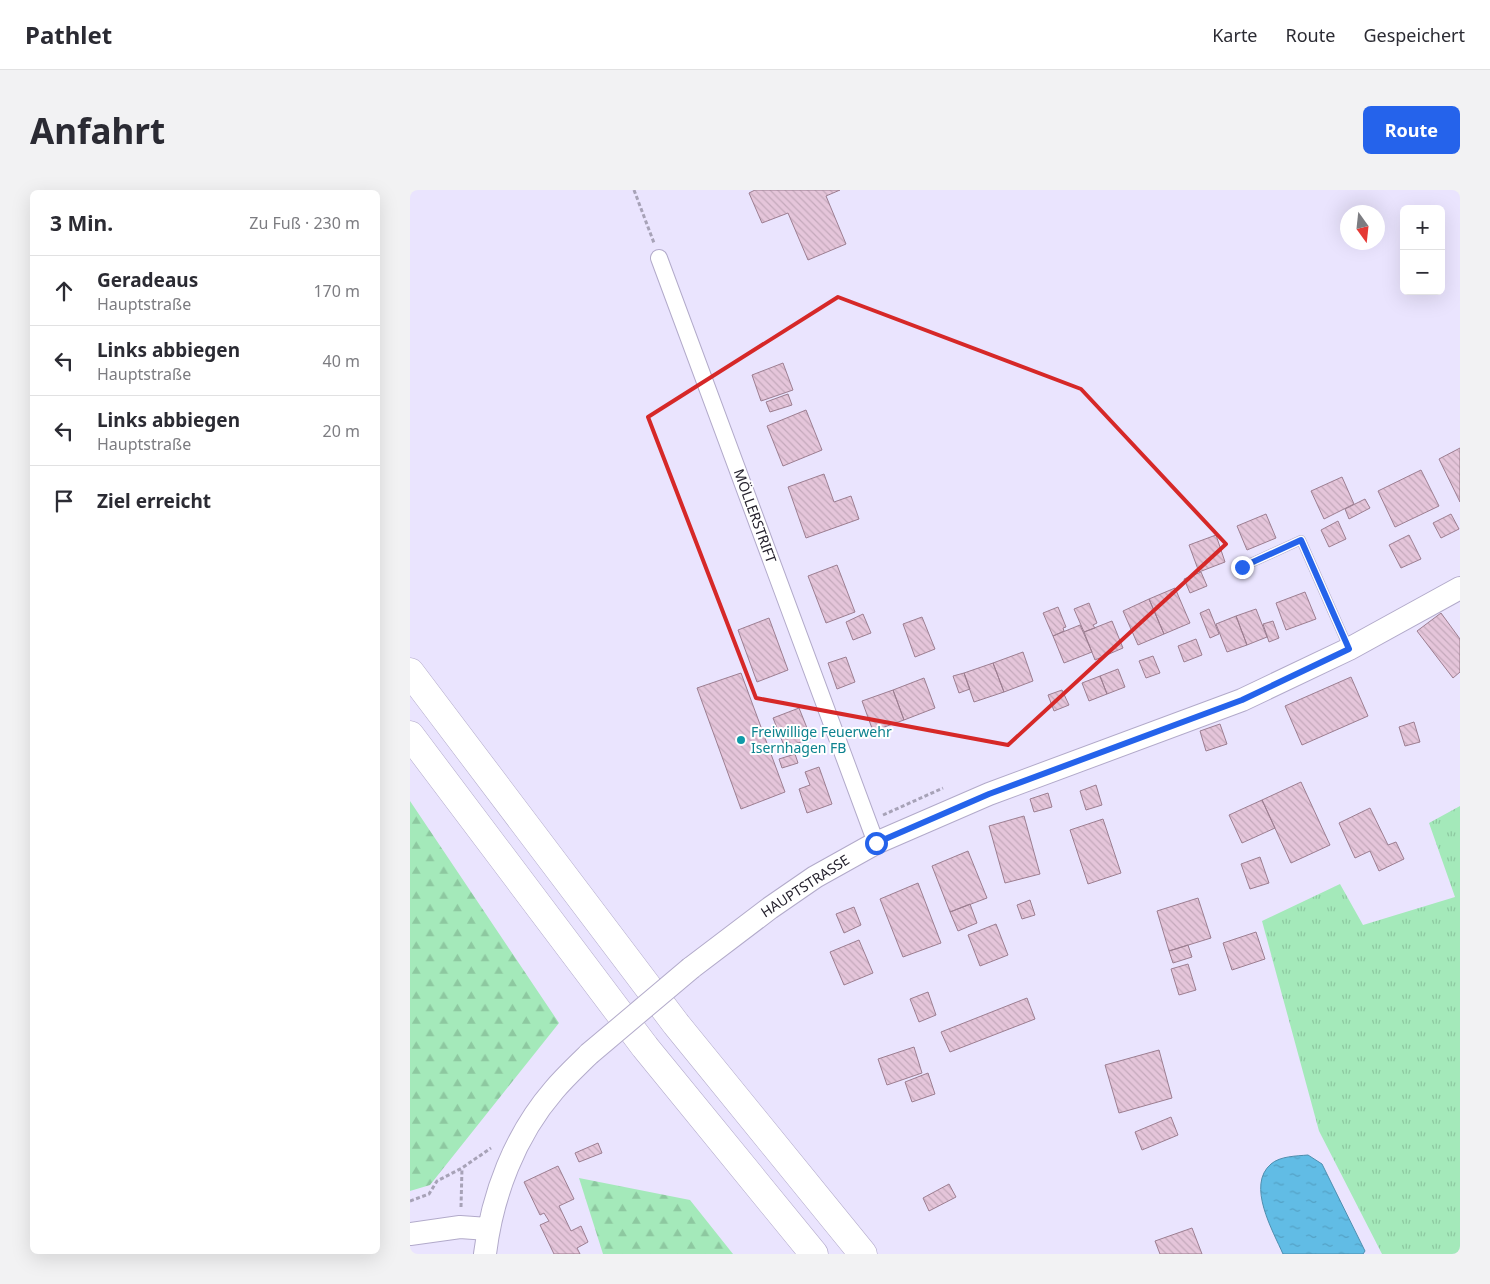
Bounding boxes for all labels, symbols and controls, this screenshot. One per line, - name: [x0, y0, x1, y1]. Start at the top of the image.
- text: Pathlet: [25, 18, 112, 51]
- text: Karte: [1212, 23, 1258, 47]
- text: Route: [1286, 23, 1335, 47]
- text: Gespeichert: [1363, 23, 1465, 47]
- button: Route: [1363, 106, 1460, 154]
- text: Anfahrt: [30, 107, 165, 154]
- north arrow: [1340, 205, 1385, 250]
- map controls: [1400, 205, 1445, 295]
- button: +: [1400, 205, 1445, 250]
- text: 3 Min.: [50, 209, 113, 237]
- text: Zu Fuß · 230 m: [249, 212, 360, 234]
- button: −: [1400, 250, 1445, 295]
- text: Geradeaus: [97, 267, 198, 293]
- icon: ahead: [50, 277, 78, 305]
- text: 170 m: [313, 280, 360, 302]
- text: Hauptstraße: [97, 293, 191, 315]
- text: Links abbiegen: [97, 337, 240, 363]
- icon: left: [50, 347, 78, 375]
- text: 40 m: [323, 350, 360, 372]
- text: Hauptstraße: [97, 363, 191, 385]
- text: Links abbiegen: [97, 407, 240, 433]
- icon: left: [50, 417, 78, 445]
- text: 20 m: [323, 420, 360, 442]
- text: Hauptstraße: [97, 433, 191, 455]
- street label: MÖLLERSTRIFT: [730, 466, 781, 566]
- icon: arrive: [50, 487, 78, 515]
- text: Ziel erreicht: [97, 488, 211, 514]
- route end: [1231, 556, 1254, 579]
- place label: Freiwillige Feuerwehr Isernhagen FB: [751, 722, 892, 757]
- marker: Freiwillige Feuerwehr Isernhagen FB: [735, 734, 747, 746]
- route start: [865, 832, 888, 855]
- street label: HAUPTSTRASSE: [757, 850, 853, 921]

